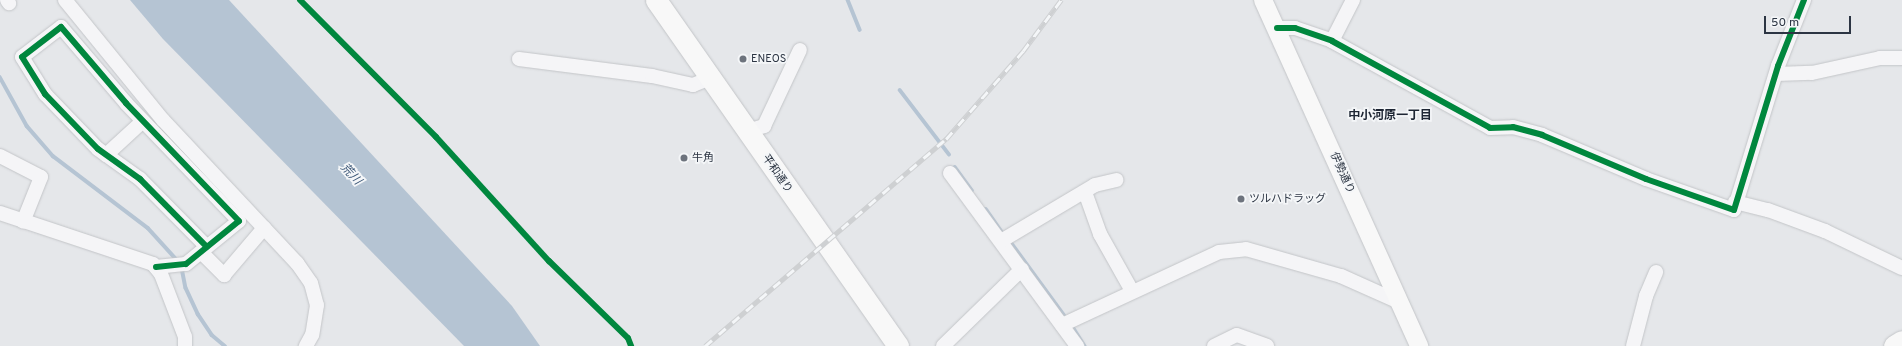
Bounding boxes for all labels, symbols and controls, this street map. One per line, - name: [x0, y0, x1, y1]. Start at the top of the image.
- scale bar: [1766, 8, 1853, 34]
- text: 50 m: [1771, 15, 1799, 31]
- place label: ENEOS: [751, 52, 786, 66]
- marker: ENEOS: [738, 54, 748, 64]
- district label: 中小河原一丁目: [1348, 110, 1432, 124]
- street label: 伊勢通り: [1327, 150, 1357, 196]
- place label: 牛角: [692, 151, 714, 165]
- street label: 平和通り: [759, 152, 795, 196]
- marker: 牛角: [679, 153, 689, 163]
- water label: 荒川: [337, 161, 363, 189]
- place label: ツルハドラッグ: [1249, 192, 1326, 206]
- marker: ツルハドラッグ: [1236, 194, 1246, 204]

